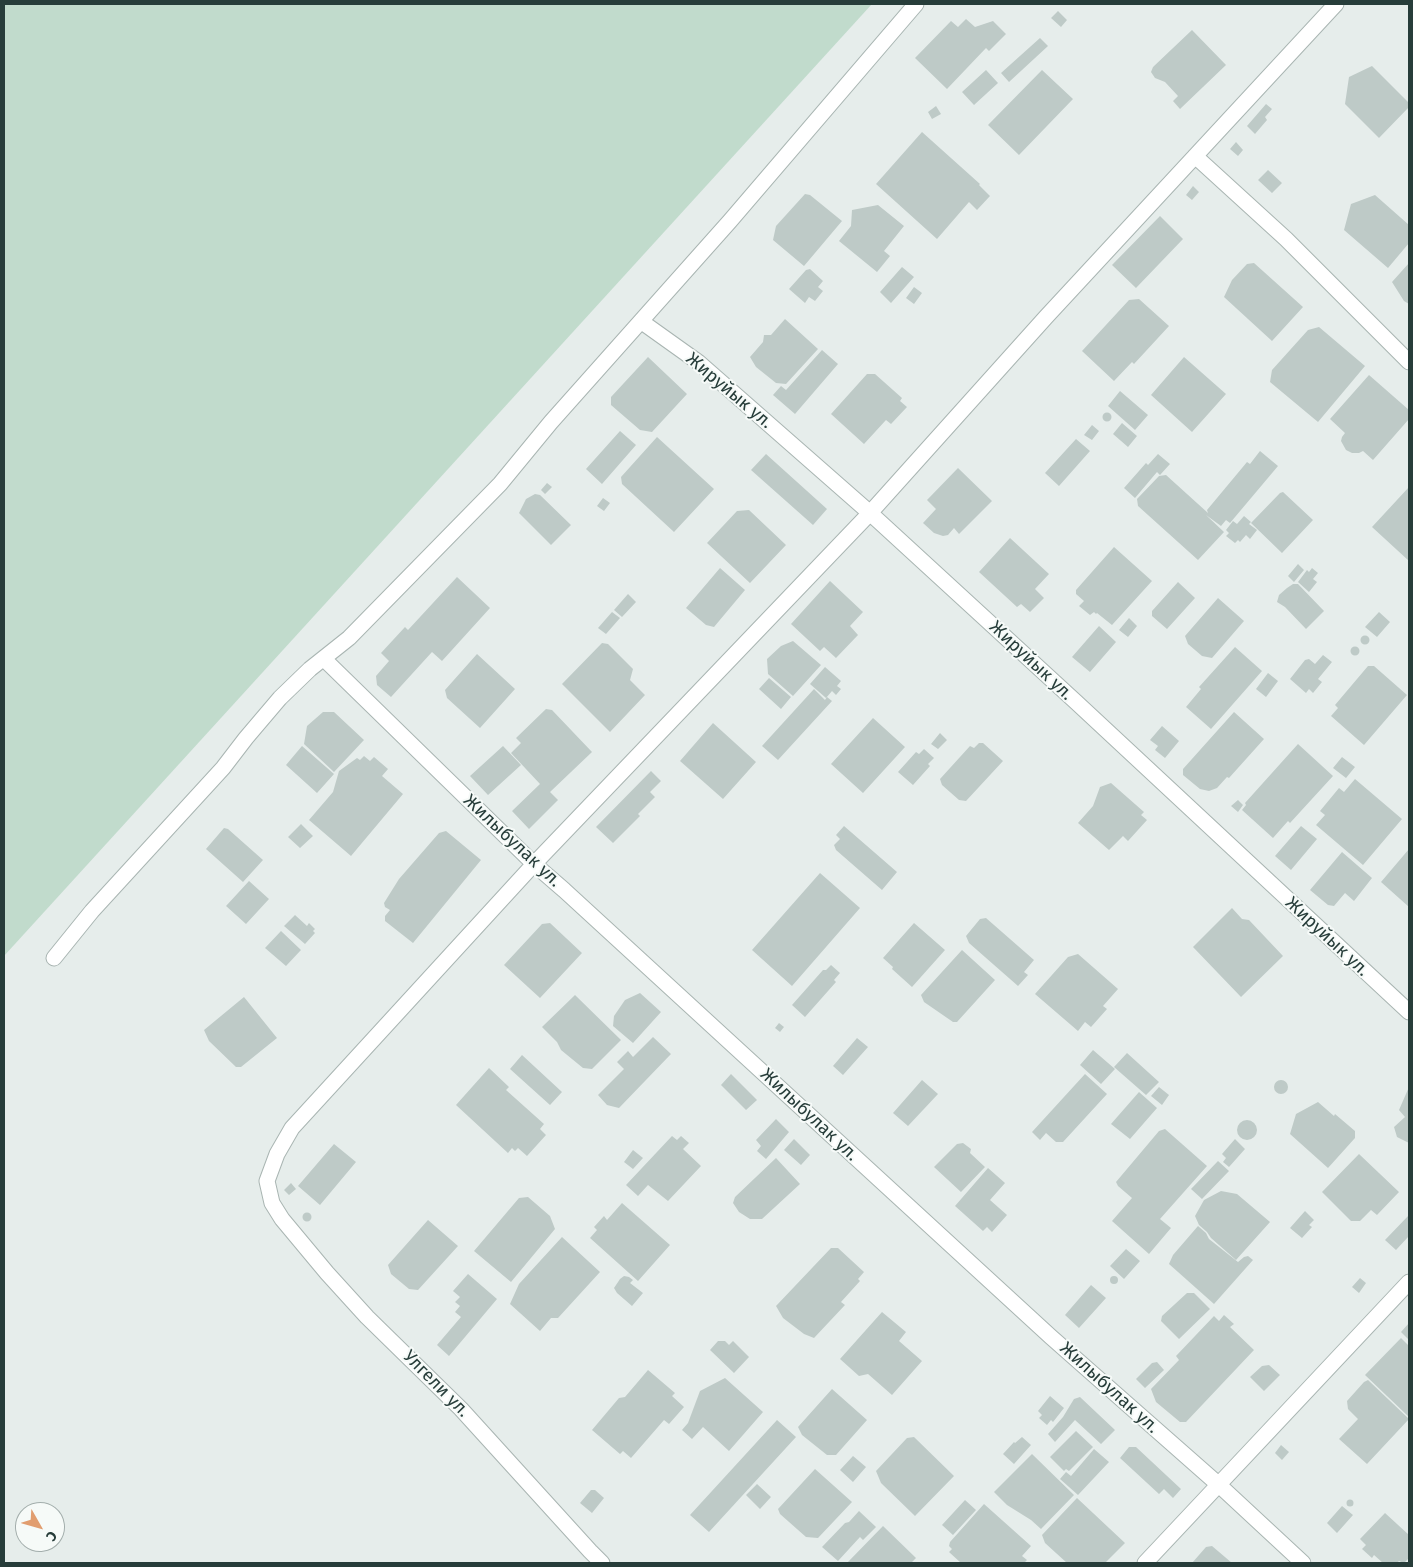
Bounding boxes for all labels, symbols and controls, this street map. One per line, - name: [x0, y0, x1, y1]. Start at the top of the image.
- street label: Жируйык ул.: [681, 348, 777, 434]
- street label: Жируйык ул.: [985, 617, 1077, 705]
- street label: Жилыбулак ул.: [459, 790, 565, 892]
- street label: Жируйык ул.: [1281, 893, 1373, 981]
- street label: Жилыбулак ул.: [756, 1064, 862, 1166]
- street label: Жилыбулак ул.: [1055, 1338, 1163, 1438]
- street label: Улгели ул.: [398, 1346, 474, 1422]
- north arrow: [15, 1502, 65, 1552]
- text: С: [42, 1528, 61, 1544]

